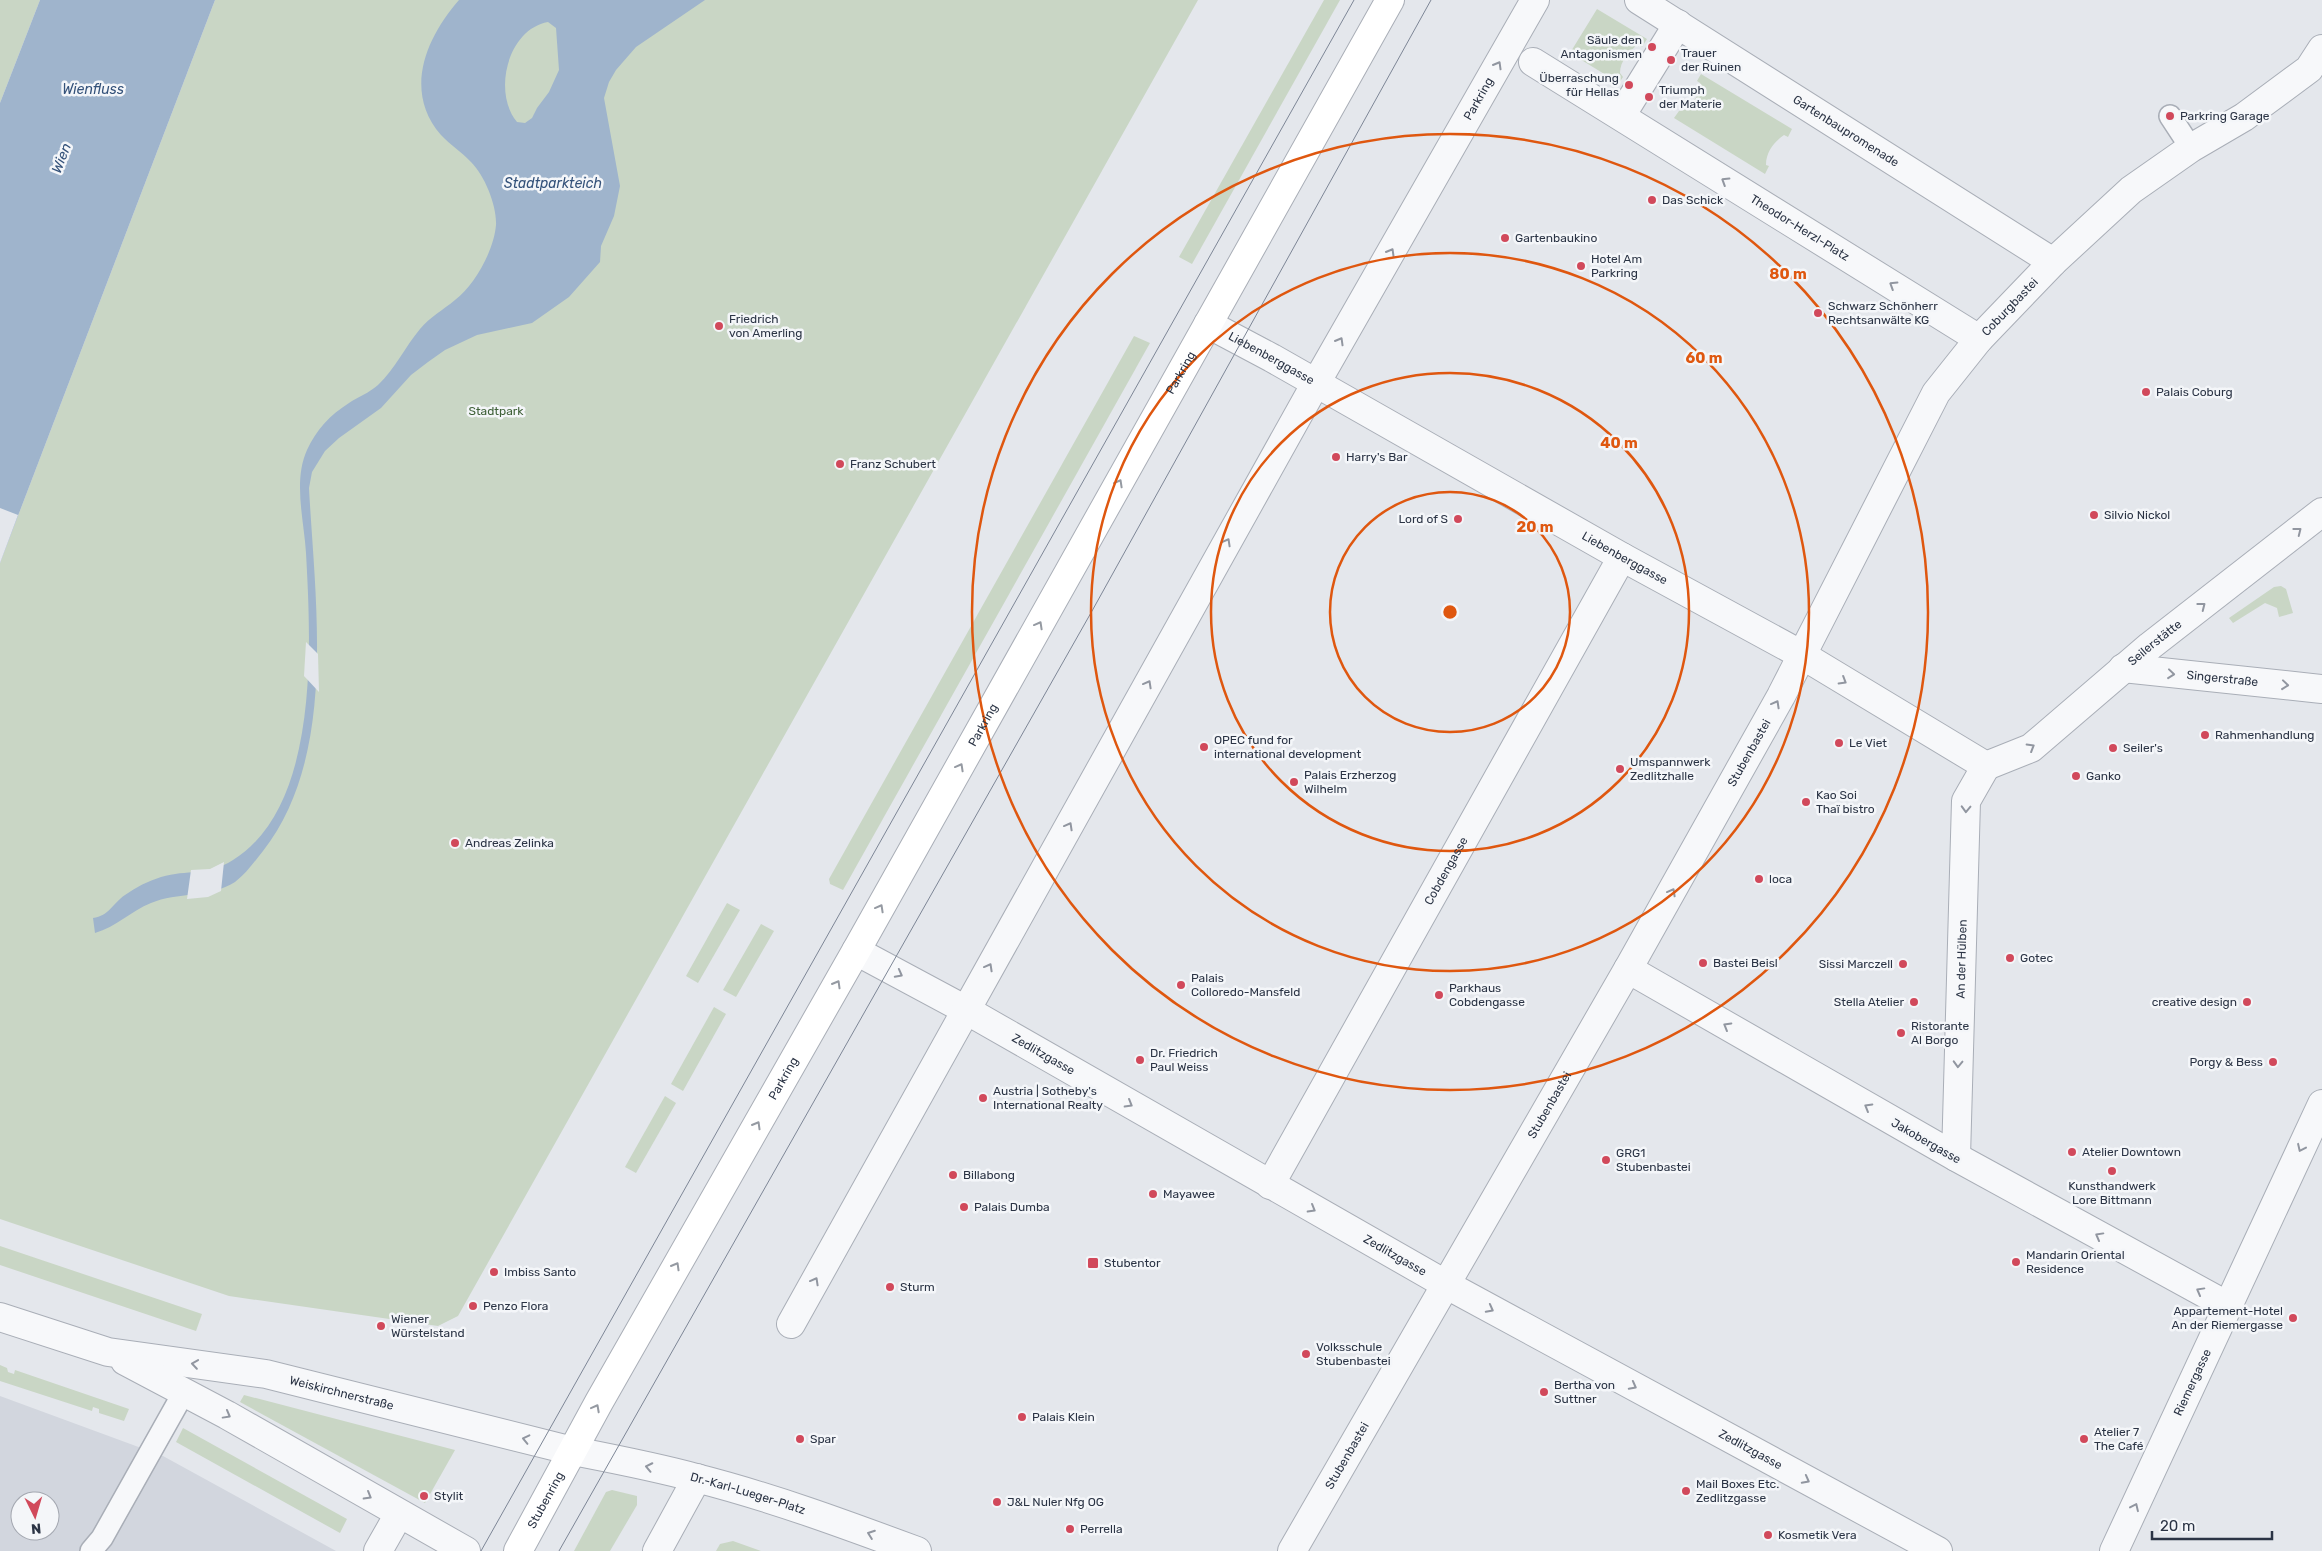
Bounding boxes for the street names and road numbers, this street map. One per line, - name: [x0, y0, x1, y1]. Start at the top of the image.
- street label: Parkring: [1461, 75, 1496, 123]
- street label: Gartenbaupromenade: [1790, 92, 1902, 170]
- street label: Theodor-Herzl-Platz: [1748, 192, 1852, 264]
- street label: Coburgbastei: [1979, 275, 2041, 339]
- street label: Liebenberggasse: [1226, 329, 1317, 388]
- street label: Parkring: [1163, 349, 1198, 396]
- street label: Liebenberggasse: [1579, 529, 1670, 588]
- street label: Seilerstätte: [2125, 617, 2185, 669]
- street label: Singerstraße: [2186, 668, 2259, 689]
- street label: Parkring: [965, 701, 1001, 749]
- street label: Stubenbastei: [1725, 717, 1774, 789]
- street label: Cobdengasse: [1421, 834, 1471, 908]
- street label: An der Hülben: [1953, 919, 1970, 999]
- street label: Zedlitzgasse: [1009, 1031, 1078, 1078]
- street label: Parkring: [766, 1055, 801, 1102]
- street label: Stubenbastei: [1525, 1069, 1574, 1141]
- street label: Jakobergasse: [1889, 1115, 1964, 1167]
- street label: Zedlitzgasse: [1361, 1232, 1429, 1279]
- street label: Riemergasse: [2171, 1346, 2214, 1418]
- street label: Weiskirchnerstraße: [288, 1373, 395, 1413]
- street label: Stubenbastei: [1322, 1420, 1372, 1492]
- street label: Zedlitzgasse: [1716, 1427, 1785, 1472]
- street label: Stubenring: [525, 1469, 567, 1531]
- street label: Dr.-Karl-Lueger-Platz: [689, 1470, 807, 1517]

